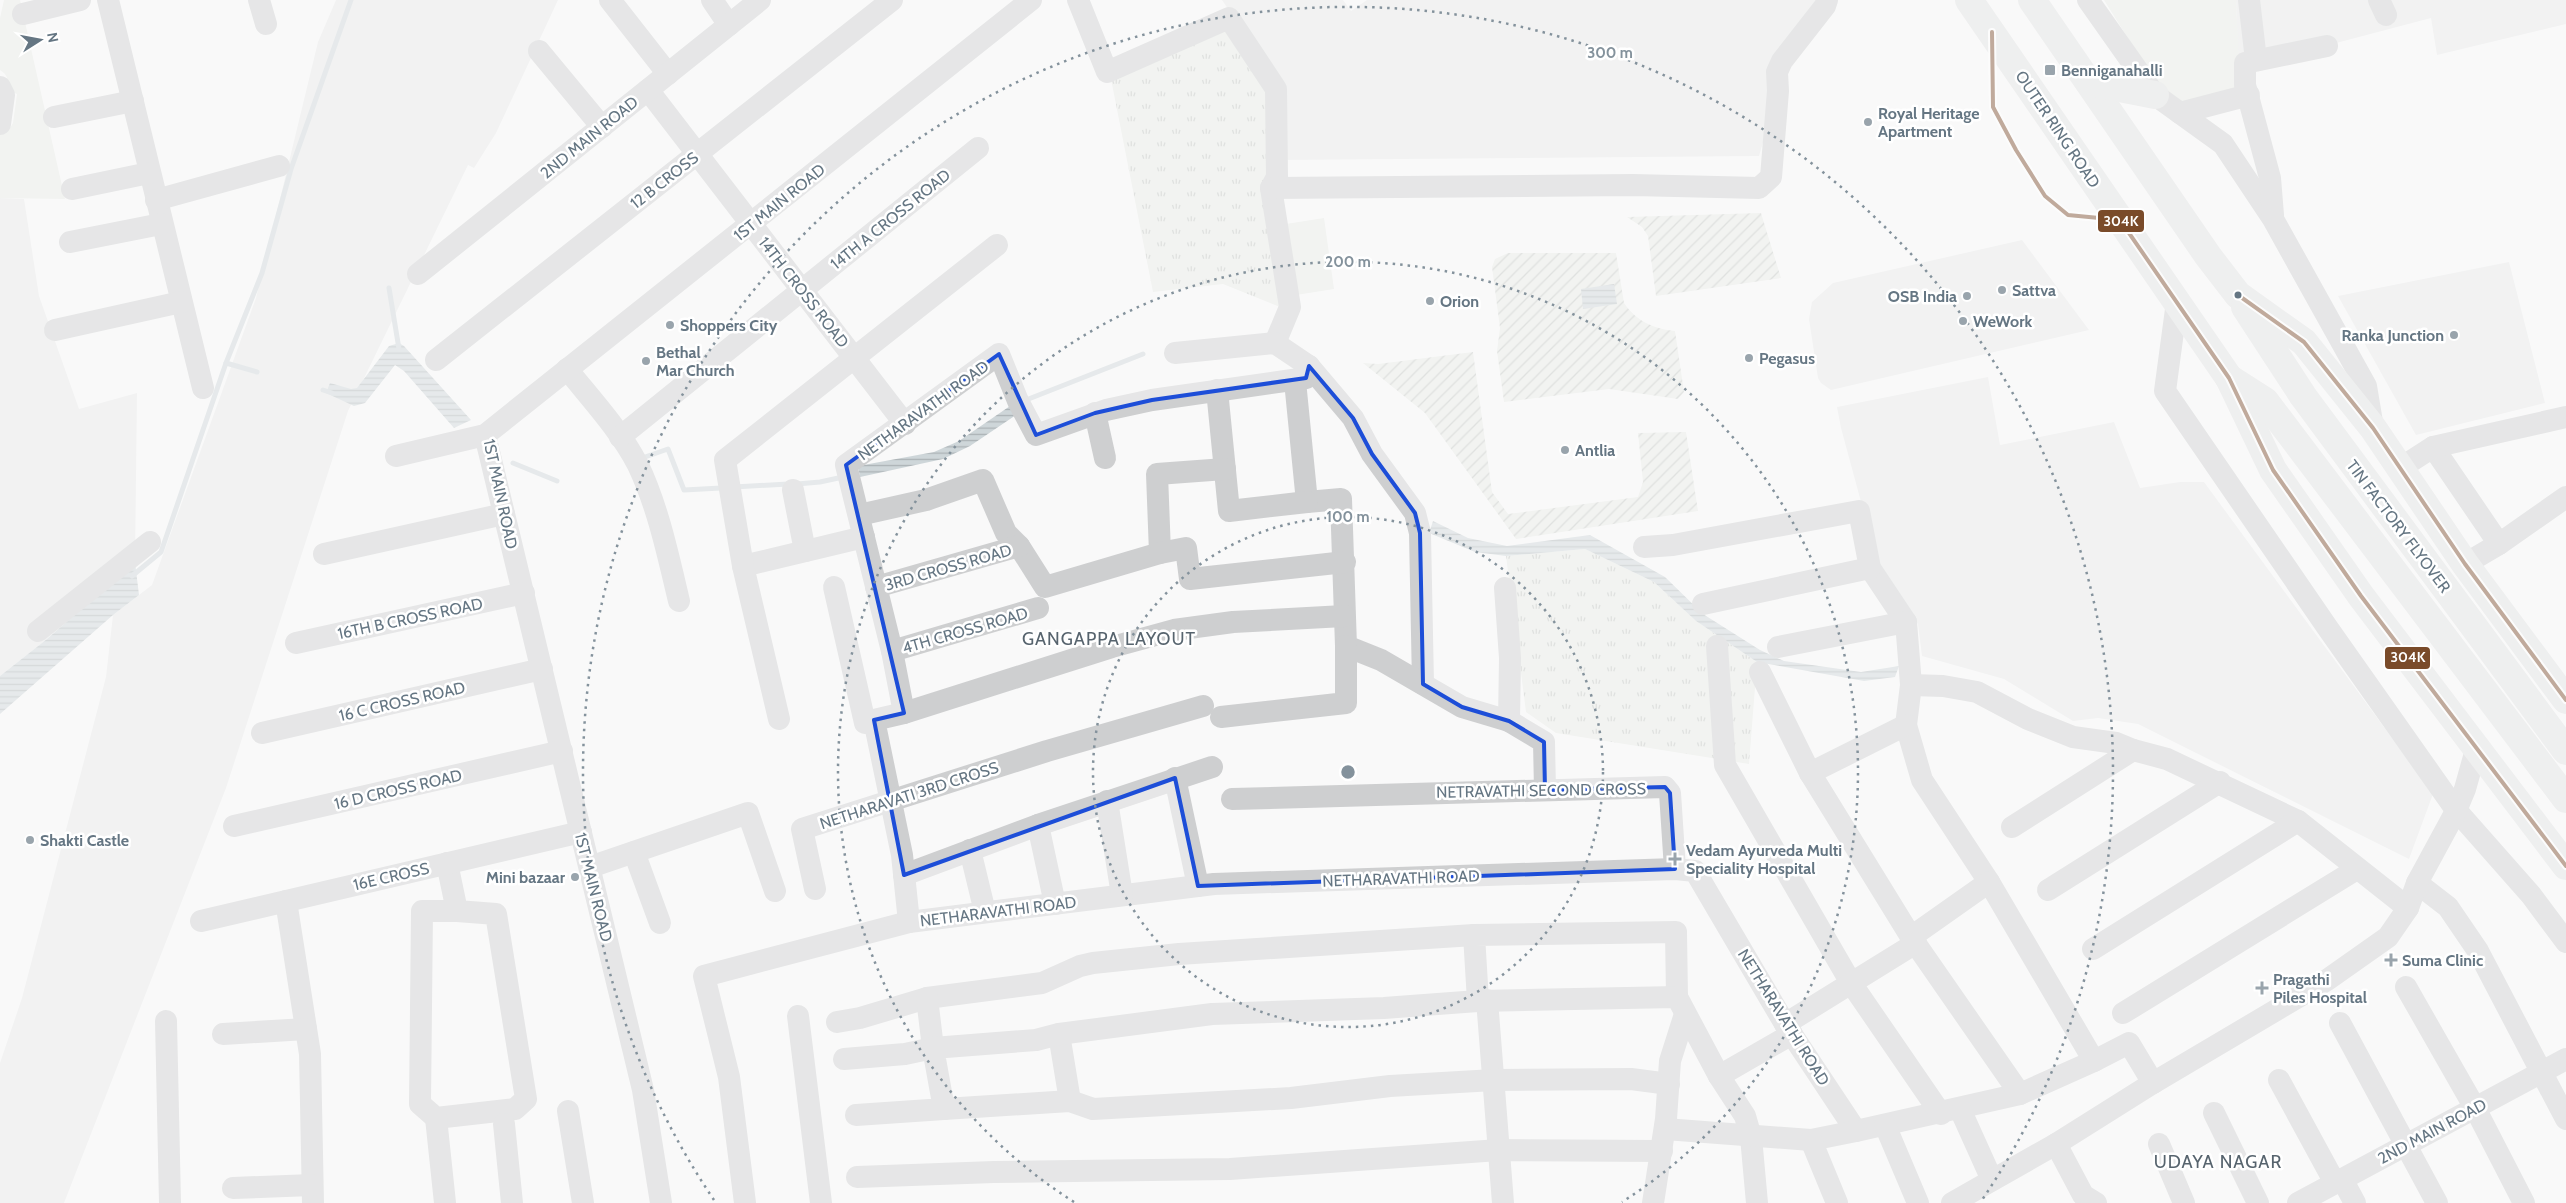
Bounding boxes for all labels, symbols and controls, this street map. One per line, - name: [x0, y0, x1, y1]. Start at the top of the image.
- north arrow: [15, 15, 65, 65]
- text: N: [43, 31, 63, 44]
- text: 300 m: [1587, 44, 1633, 62]
- place label: Benniganahalli: [2061, 61, 2163, 80]
- marker: Benniganahalli: [2043, 63, 2057, 77]
- street label: OUTER RING ROAD: [2011, 67, 2104, 191]
- street label: 2ND MAIN ROAD: [537, 92, 642, 183]
- place label: Royal Heritage Apartment: [1878, 104, 1979, 141]
- marker: Royal Heritage Apartment: [1862, 116, 1874, 128]
- street label: 12 B CROSS: [627, 148, 702, 213]
- street label: 1ST MAIN ROAD: [730, 160, 829, 245]
- street label: 14TH A CROSS ROAD: [827, 165, 954, 273]
- line badge: 304K: [2097, 209, 2145, 233]
- text: 304K: [2104, 212, 2139, 230]
- street label: 14TH CROSS ROAD: [755, 233, 853, 351]
- text: 200 m: [1325, 253, 1371, 271]
- place label: Sattva: [2012, 281, 2056, 300]
- marker: Sattva: [1996, 284, 2008, 296]
- place label: OSB India: [1888, 287, 1957, 306]
- marker: OSB India: [1961, 290, 1973, 302]
- unlabelled marker: [2233, 290, 2243, 300]
- place label: Orion: [1440, 292, 1479, 311]
- marker: Orion: [1424, 295, 1436, 307]
- place label: WeWork: [1973, 312, 2033, 331]
- marker: WeWork: [1957, 315, 1969, 327]
- place label: Shoppers City: [680, 316, 778, 335]
- marker: Shoppers City: [664, 319, 676, 331]
- place label: Ranka Junction: [2341, 326, 2444, 345]
- marker: Ranka Junction: [2448, 329, 2460, 341]
- place label: Bethal Mar Church: [656, 343, 735, 380]
- place label: Pegasus: [1759, 349, 1815, 368]
- marker: Pegasus: [1743, 352, 1755, 364]
- marker: Bethal Mar Church: [640, 355, 652, 367]
- street label: NETHARAVATHI ROAD: [854, 356, 992, 464]
- street label: 1ST MAIN ROAD: [480, 437, 521, 551]
- place label: Antlia: [1575, 441, 1615, 460]
- marker: Antlia: [1559, 444, 1571, 456]
- street label: TIN FACTORY FLYOVER: [2343, 456, 2455, 597]
- text: 100 m: [1326, 508, 1370, 526]
- street label: 3RD CROSS ROAD: [883, 540, 1014, 595]
- street label: 16TH B CROSS ROAD: [336, 594, 484, 643]
- street label: 4TH CROSS ROAD: [900, 603, 1030, 657]
- district label: GANGAPPA LAYOUT: [1022, 628, 1196, 650]
- line badge: 304K: [2384, 646, 2431, 670]
- text: 304K: [2391, 648, 2426, 666]
- street label: 16 C CROSS ROAD: [337, 678, 467, 725]
- street label: NETHARAVATI 3RD CROSS: [817, 758, 1001, 833]
- centre of rings: [1339, 763, 1357, 781]
- street label: 16 D CROSS ROAD: [332, 766, 464, 813]
- street label: NETRAVATHI SECOND CROSS: [1436, 779, 1646, 802]
- place label: Shakti Castle: [40, 831, 129, 850]
- street label: 1ST MAIN ROAD: [571, 831, 616, 944]
- marker: Shakti Castle: [24, 834, 36, 846]
- place label: Vedam Ayurveda Multi Speciality Hospital: [1686, 841, 1842, 878]
- marker: Vedam Ayurveda Multi Speciality Hospital: [1668, 852, 1682, 866]
- street label: 16E CROSS: [351, 859, 431, 894]
- street label: NETHARAVATHI ROAD: [1322, 866, 1480, 891]
- place label: Mini bazaar: [486, 868, 566, 887]
- marker: Mini bazaar: [569, 871, 581, 883]
- street label: NETHARAVATHI ROAD: [919, 892, 1077, 931]
- street label: NETHARAVATHI ROAD: [1734, 946, 1833, 1089]
- place label: Suma Clinic: [2402, 951, 2483, 970]
- marker: Suma Clinic: [2384, 953, 2398, 967]
- place label: Pragathi Piles Hospital: [2273, 970, 2367, 1007]
- marker: Pragathi Piles Hospital: [2255, 981, 2269, 995]
- street label: 2ND MAIN ROAD: [2375, 1095, 2490, 1168]
- district label: UDAYA NAGAR: [2154, 1151, 2282, 1173]

